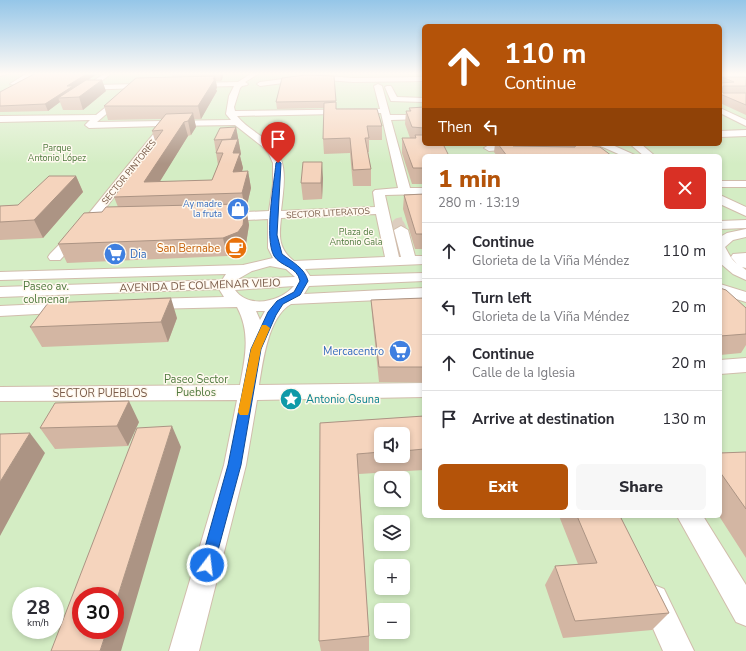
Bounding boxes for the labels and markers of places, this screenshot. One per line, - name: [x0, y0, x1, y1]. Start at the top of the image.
- pin: [261, 122, 295, 163]
- shop icon: Ay madre la fruta: [225, 196, 251, 222]
- place label: Ay madre la fruta: [183, 198, 222, 220]
- cafe icon: San Bernabe: [223, 235, 249, 261]
- supermarket icon: Dia: [102, 241, 128, 267]
- place label: San Bernabe: [157, 241, 220, 256]
- place label: Dia: [130, 247, 147, 262]
- supermarket icon: Mercacentro: [387, 338, 413, 364]
- place label: Mercacentro: [323, 344, 384, 359]
- place icon: Antonio Osuna: [278, 386, 304, 412]
- place label: Antonio Osuna: [306, 392, 380, 407]

